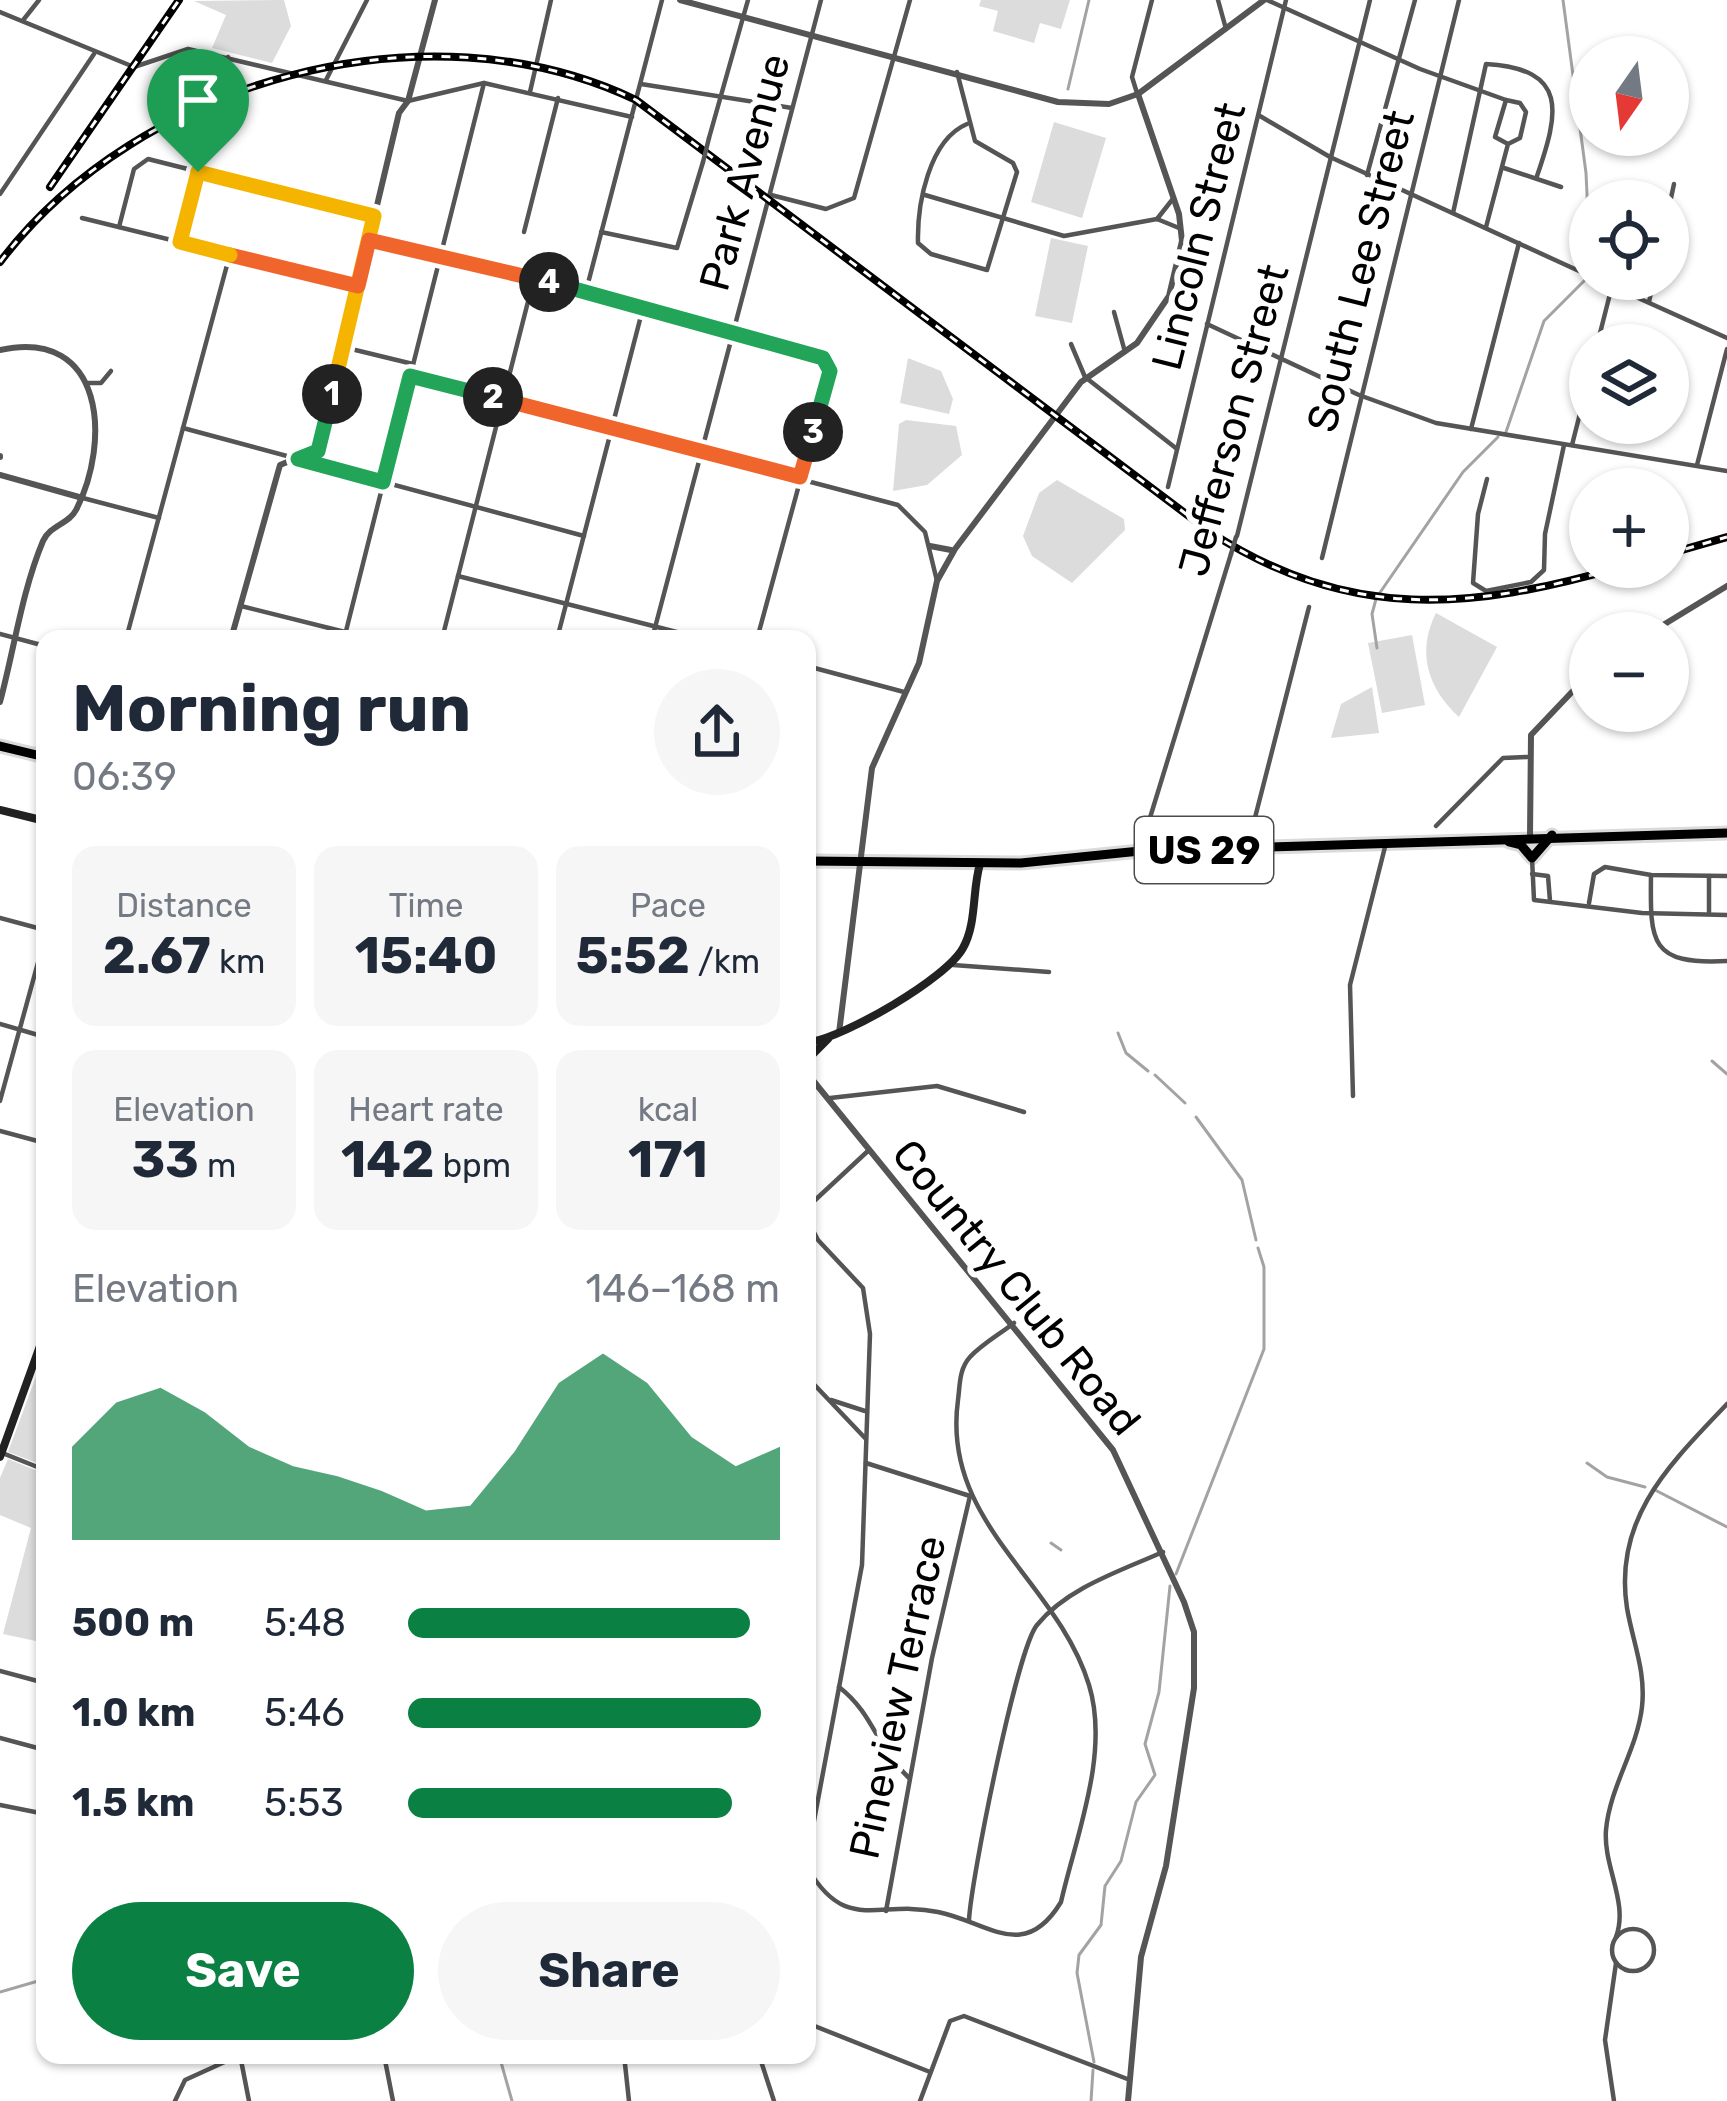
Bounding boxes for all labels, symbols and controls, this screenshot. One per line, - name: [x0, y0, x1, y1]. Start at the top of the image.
- north arrow: [1569, 36, 1689, 156]
- map controls: [1569, 36, 1689, 732]
- street label: Park Avenue: [689, 48, 801, 296]
- pin: [147, 49, 249, 172]
- icon: arrive: [165, 67, 231, 133]
- street label: Lincoln Street: [1142, 97, 1256, 375]
- street label: South Lee Street: [1297, 105, 1425, 437]
- button: locate: [1569, 180, 1689, 300]
- pin: 4: [519, 252, 579, 312]
- street label: Jefferson Street: [1168, 259, 1300, 582]
- text: 4: [538, 262, 560, 301]
- button: layers: [1569, 324, 1689, 444]
- pin: 1: [302, 364, 362, 424]
- pin: 2: [463, 367, 523, 427]
- text: 1: [324, 374, 340, 413]
- text: 2: [482, 377, 504, 416]
- pin: 3: [783, 402, 843, 462]
- text: 3: [802, 412, 824, 451]
- button: +: [1569, 468, 1689, 588]
- button: −: [1569, 612, 1689, 732]
- text: Morning run: [72, 669, 471, 748]
- button: share: [654, 669, 780, 795]
- text: 06:39: [72, 754, 177, 800]
- road number: US 29: [1135, 817, 1273, 883]
- text: Distance: [116, 886, 252, 925]
- text: Time: [389, 886, 463, 925]
- text: Pace: [630, 886, 706, 925]
- text: 2.67: [103, 925, 211, 986]
- text: 15:40: [355, 925, 497, 986]
- text: 5:52: [576, 925, 690, 986]
- text: km: [211, 942, 265, 981]
- text: /km: [690, 942, 760, 981]
- text: Elevation: [113, 1090, 255, 1129]
- text: Heart rate: [348, 1090, 504, 1129]
- text: kcal: [638, 1090, 698, 1129]
- text: 33: [132, 1129, 199, 1190]
- text: 142: [341, 1129, 434, 1190]
- text: 171: [628, 1129, 708, 1190]
- street label: Country Club Road: [882, 1130, 1151, 1445]
- text: m: [199, 1146, 236, 1185]
- text: bpm: [434, 1146, 511, 1185]
- text: Elevation: [72, 1266, 239, 1312]
- text: 146–168 m: [585, 1266, 780, 1312]
- street label: Pineview Terrace: [839, 1531, 957, 1863]
- text: 500 m: [72, 1600, 194, 1646]
- text: 5:48: [264, 1600, 346, 1646]
- text: 1.0 km: [72, 1690, 196, 1736]
- text: 5:46: [264, 1690, 345, 1736]
- text: 1.5 km: [72, 1780, 195, 1826]
- text: 5:53: [264, 1780, 344, 1826]
- button: Save: [72, 1902, 414, 2040]
- button: Share: [438, 1902, 780, 2040]

